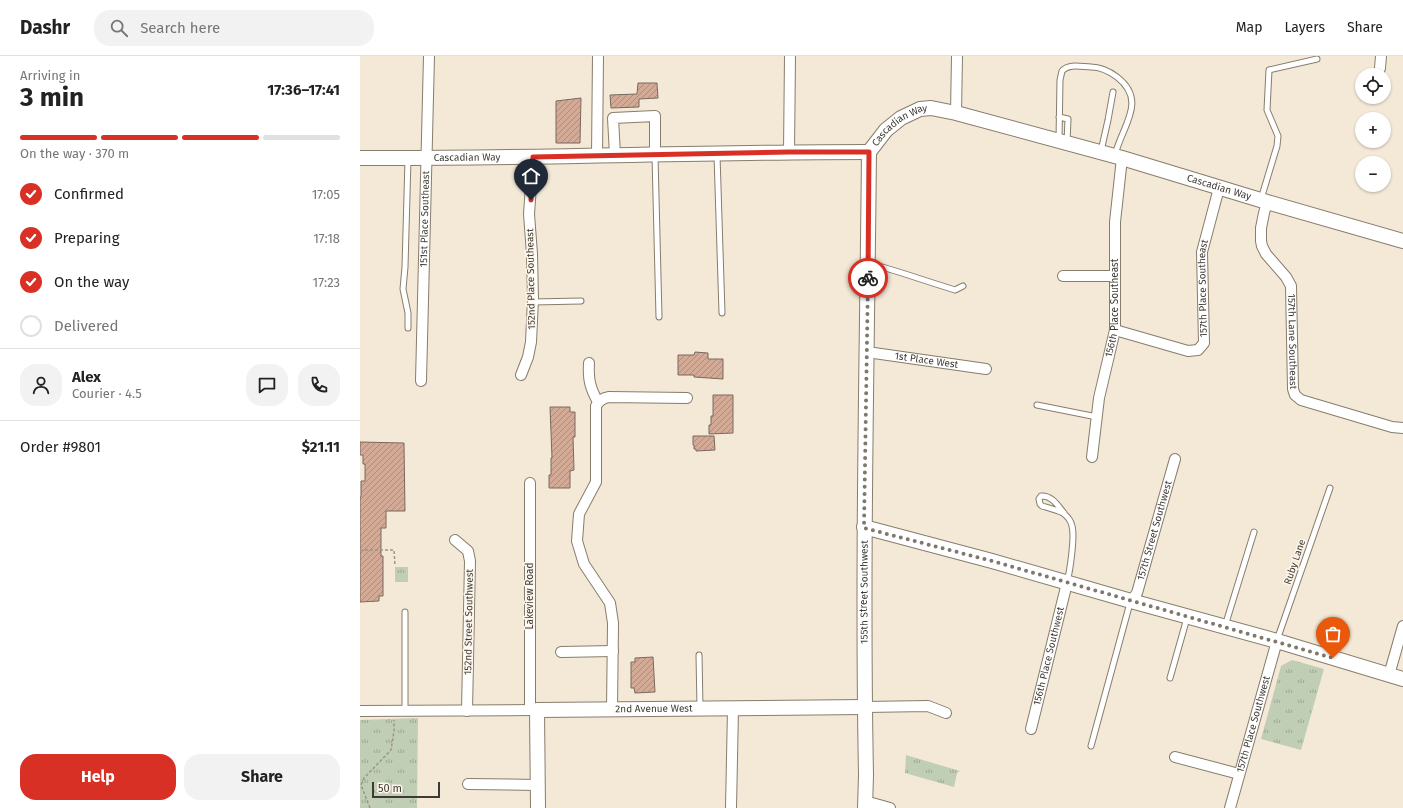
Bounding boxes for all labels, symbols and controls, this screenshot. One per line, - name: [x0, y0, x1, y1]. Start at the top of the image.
- search box: [94, 10, 374, 46]
- text: Dashr: [20, 16, 70, 39]
- icon: search: [108, 17, 130, 39]
- text: Search here: [140, 19, 220, 37]
- text: Map: [1236, 19, 1262, 36]
- text: Layers: [1284, 19, 1325, 36]
- text: Share: [1347, 19, 1383, 36]
- text: Arriving in: [20, 68, 80, 83]
- map controls: [1355, 68, 1391, 192]
- button: locate: [1355, 68, 1391, 104]
- text: 17:36–17:41: [267, 81, 340, 99]
- text: 3 min: [20, 82, 84, 113]
- street label: Cascadian Way: [870, 102, 928, 149]
- button: +: [1355, 112, 1391, 148]
- text: On the way · 370 m: [20, 146, 129, 161]
- street label: Cascadian Way: [434, 151, 500, 164]
- button: −: [1355, 156, 1391, 192]
- pin: [514, 159, 548, 200]
- icon: home: [520, 165, 542, 187]
- street label: 151st Place Southeast: [418, 170, 432, 267]
- street label: Cascadian Way: [1185, 172, 1253, 203]
- icon: check: [20, 183, 42, 205]
- text: Confirmed: [54, 185, 124, 203]
- text: 17:05: [312, 187, 340, 202]
- icon: check: [20, 227, 42, 249]
- street label: 152nd Place Southeast: [524, 228, 538, 330]
- text: Preparing: [54, 229, 119, 247]
- text: 17:18: [313, 231, 340, 246]
- street label: 157th Place Southeast: [1196, 238, 1211, 337]
- courier: [848, 258, 888, 298]
- street label: 156th Place Southeast: [1103, 258, 1121, 359]
- icon: bike: [857, 267, 879, 289]
- icon: check: [20, 271, 42, 293]
- text: On the way: [54, 273, 129, 291]
- text: 17:23: [313, 275, 340, 290]
- street label: 157th Lane Southeast: [1285, 294, 1299, 390]
- text: Delivered: [54, 317, 118, 335]
- street label: 1st Place West: [894, 350, 959, 371]
- button: person: [20, 364, 62, 406]
- button: chat: [246, 364, 288, 406]
- button: phone: [298, 364, 340, 406]
- text: Alex: [72, 368, 101, 386]
- text: Courier · 4.5: [72, 386, 142, 401]
- text: Order #9801: [20, 438, 101, 456]
- text: $21.11: [302, 438, 340, 456]
- street label: 157th Street Southwest: [1135, 479, 1175, 582]
- street label: Ruby Lane: [1282, 538, 1308, 586]
- street label: 155th Street Southwest: [858, 540, 871, 644]
- street label: Lakeview Road: [524, 563, 536, 629]
- street label: 152nd Street Southwest: [462, 569, 476, 675]
- street label: 156th Place Southwest: [1031, 605, 1067, 707]
- pin: [1316, 617, 1350, 658]
- icon: bag: [1322, 623, 1344, 645]
- street label: 157th Place Southwest: [1234, 674, 1273, 774]
- street label: 2nd Avenue West: [615, 703, 693, 715]
- button: Help: [20, 754, 176, 800]
- button: Share: [184, 754, 340, 800]
- scale bar: [372, 780, 440, 799]
- text: 50 m: [378, 782, 402, 795]

